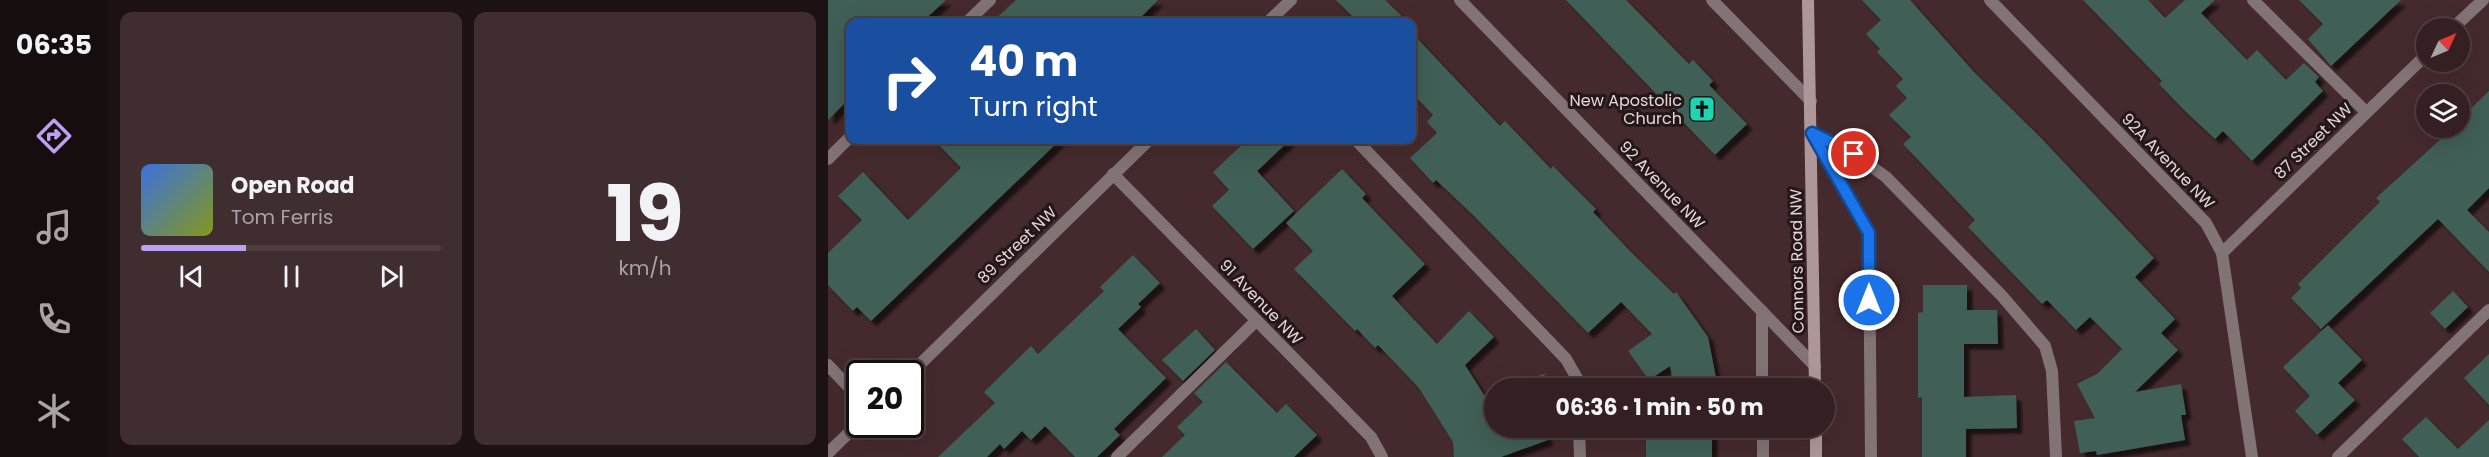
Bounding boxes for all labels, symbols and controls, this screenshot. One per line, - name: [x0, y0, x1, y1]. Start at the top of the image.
- north arrow: [2416, 18, 2470, 72]
- map controls: [2416, 18, 2470, 138]
- text: 06:35: [16, 26, 92, 63]
- text: 40 m: [969, 32, 1078, 91]
- icon: right: [870, 42, 948, 120]
- button: layers: [2416, 84, 2470, 138]
- text: Turn right: [969, 88, 1098, 125]
- place label: New Apostolic Church: [1570, 89, 1682, 130]
- church icon: New Apostolic Church: [1687, 94, 1717, 124]
- street label: 87 Street NW: [2269, 97, 2358, 184]
- street label: 92A Avenue NW: [2116, 108, 2220, 214]
- icon: directions: [33, 115, 75, 157]
- pin: [1828, 128, 1879, 179]
- street label: 92 Avenue NW: [1614, 136, 1710, 235]
- icon: arrive: [1837, 137, 1870, 170]
- text: 19: [606, 159, 684, 268]
- text: Open Road: [231, 170, 355, 201]
- street label: Connors Road NW: [1784, 188, 1810, 334]
- street label: 89 Street NW: [972, 201, 1062, 289]
- text: Tom Ferris: [231, 203, 333, 231]
- icon: music: [33, 206, 75, 248]
- text: km/h: [618, 254, 672, 282]
- street label: 91 Avenue NW: [1214, 254, 1308, 350]
- icon: previous: [175, 260, 208, 293]
- icon: pause: [275, 260, 308, 293]
- icon: next: [375, 260, 408, 293]
- position arrow: [1837, 268, 1901, 332]
- icon: phone: [33, 298, 75, 340]
- speed limit sign: 20: [846, 360, 924, 438]
- icon: climate: [33, 390, 75, 432]
- text: 06:36 · 1 min · 50 m: [1556, 392, 1763, 423]

